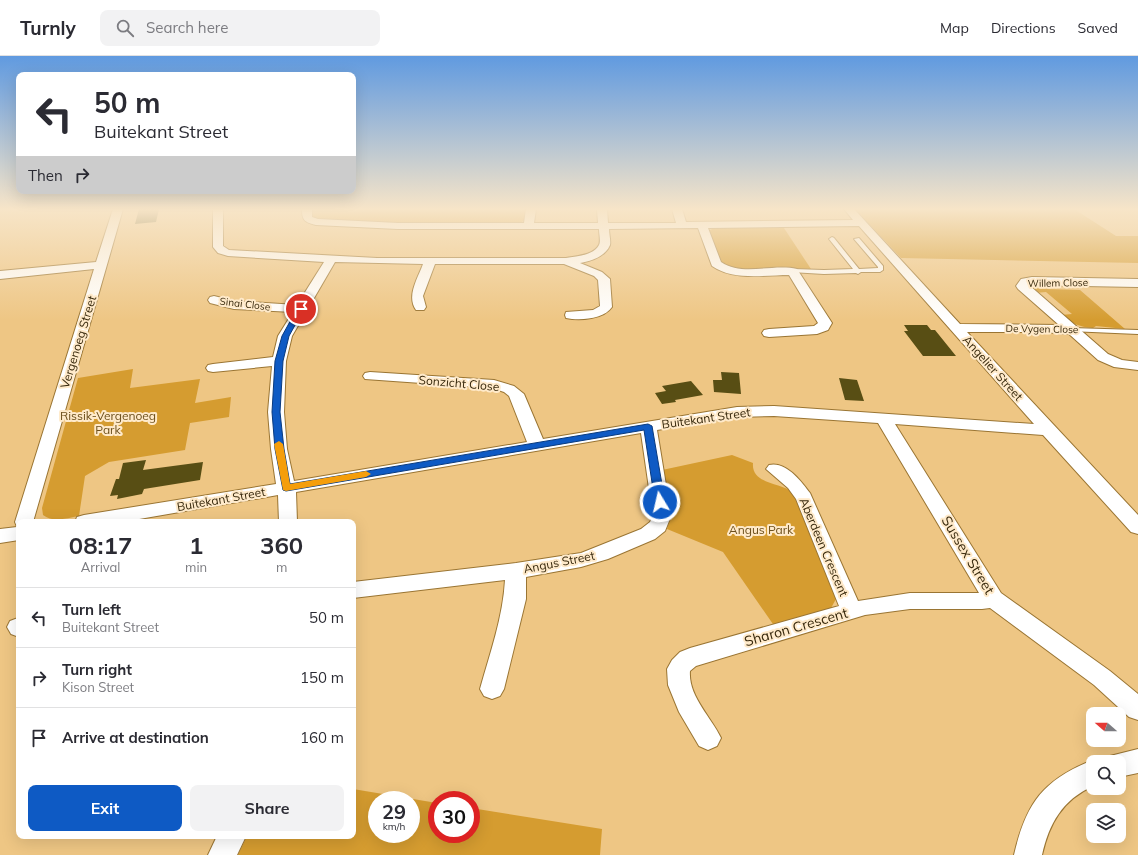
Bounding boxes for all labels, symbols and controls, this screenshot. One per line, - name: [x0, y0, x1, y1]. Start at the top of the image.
- search box: [100, 10, 380, 46]
- text: Turnly: [20, 16, 76, 40]
- icon: search: [114, 17, 136, 39]
- text: Search here: [146, 18, 228, 37]
- text: Map: [940, 19, 969, 37]
- text: Directions: [991, 19, 1056, 37]
- text: Saved: [1078, 19, 1118, 37]
- text: 50 m: [94, 85, 160, 120]
- icon: left: [28, 88, 80, 140]
- text: Buitekant Street: [94, 120, 228, 143]
- icon: right: [71, 164, 93, 186]
- text: Then: [28, 166, 63, 185]
- street label: Willem Close: [1028, 276, 1088, 290]
- pin: [284, 292, 318, 326]
- street label: Vergenoeg Street: [57, 294, 99, 390]
- street label: Sinai Close: [219, 294, 271, 314]
- icon: arrive: [290, 298, 312, 320]
- street label: De Vygen Close: [1006, 322, 1078, 336]
- street label: Angelier Street: [960, 332, 1026, 404]
- street label: Sonzicht Close: [418, 372, 500, 394]
- street label: Buitekant Street: [661, 404, 751, 432]
- park label: Rissik-Vergenoeg Park: [60, 408, 156, 437]
- position arrow: [639, 481, 681, 523]
- street label: Buitekant Street: [176, 484, 266, 514]
- street label: Aberdeen Crescent: [796, 495, 852, 599]
- street label: Sussex Street: [938, 513, 998, 597]
- park label: Angus Park: [729, 522, 794, 537]
- text: 08:17: [69, 530, 132, 560]
- text: 1: [189, 530, 203, 560]
- text: 360: [260, 530, 303, 560]
- street label: Angus Street: [522, 548, 596, 576]
- text: Arrival: [81, 559, 120, 575]
- text: min: [185, 559, 207, 575]
- text: m: [276, 559, 287, 575]
- text: Turn left: [62, 600, 121, 619]
- street label: Sharon Crescent: [742, 604, 850, 650]
- icon: left: [28, 607, 50, 629]
- text: 50 m: [309, 608, 344, 627]
- text: Buitekant Street: [62, 619, 159, 635]
- text: Turn right: [62, 660, 132, 679]
- icon: right: [28, 667, 50, 689]
- text: 150 m: [300, 668, 344, 687]
- text: Kison Street: [62, 679, 134, 695]
- north arrow: [1086, 707, 1126, 747]
- map controls: [1086, 707, 1126, 843]
- icon: arrive: [28, 727, 50, 749]
- text: Arrive at destination: [62, 728, 209, 747]
- text: 160 m: [300, 728, 344, 747]
- button: search: [1086, 755, 1126, 795]
- button: Exit: [28, 785, 182, 831]
- button: Share: [190, 785, 344, 831]
- speed limit sign: 30: [428, 791, 480, 843]
- text: 29: [382, 799, 406, 824]
- button: layers: [1086, 803, 1126, 843]
- text: km/h: [383, 820, 405, 833]

